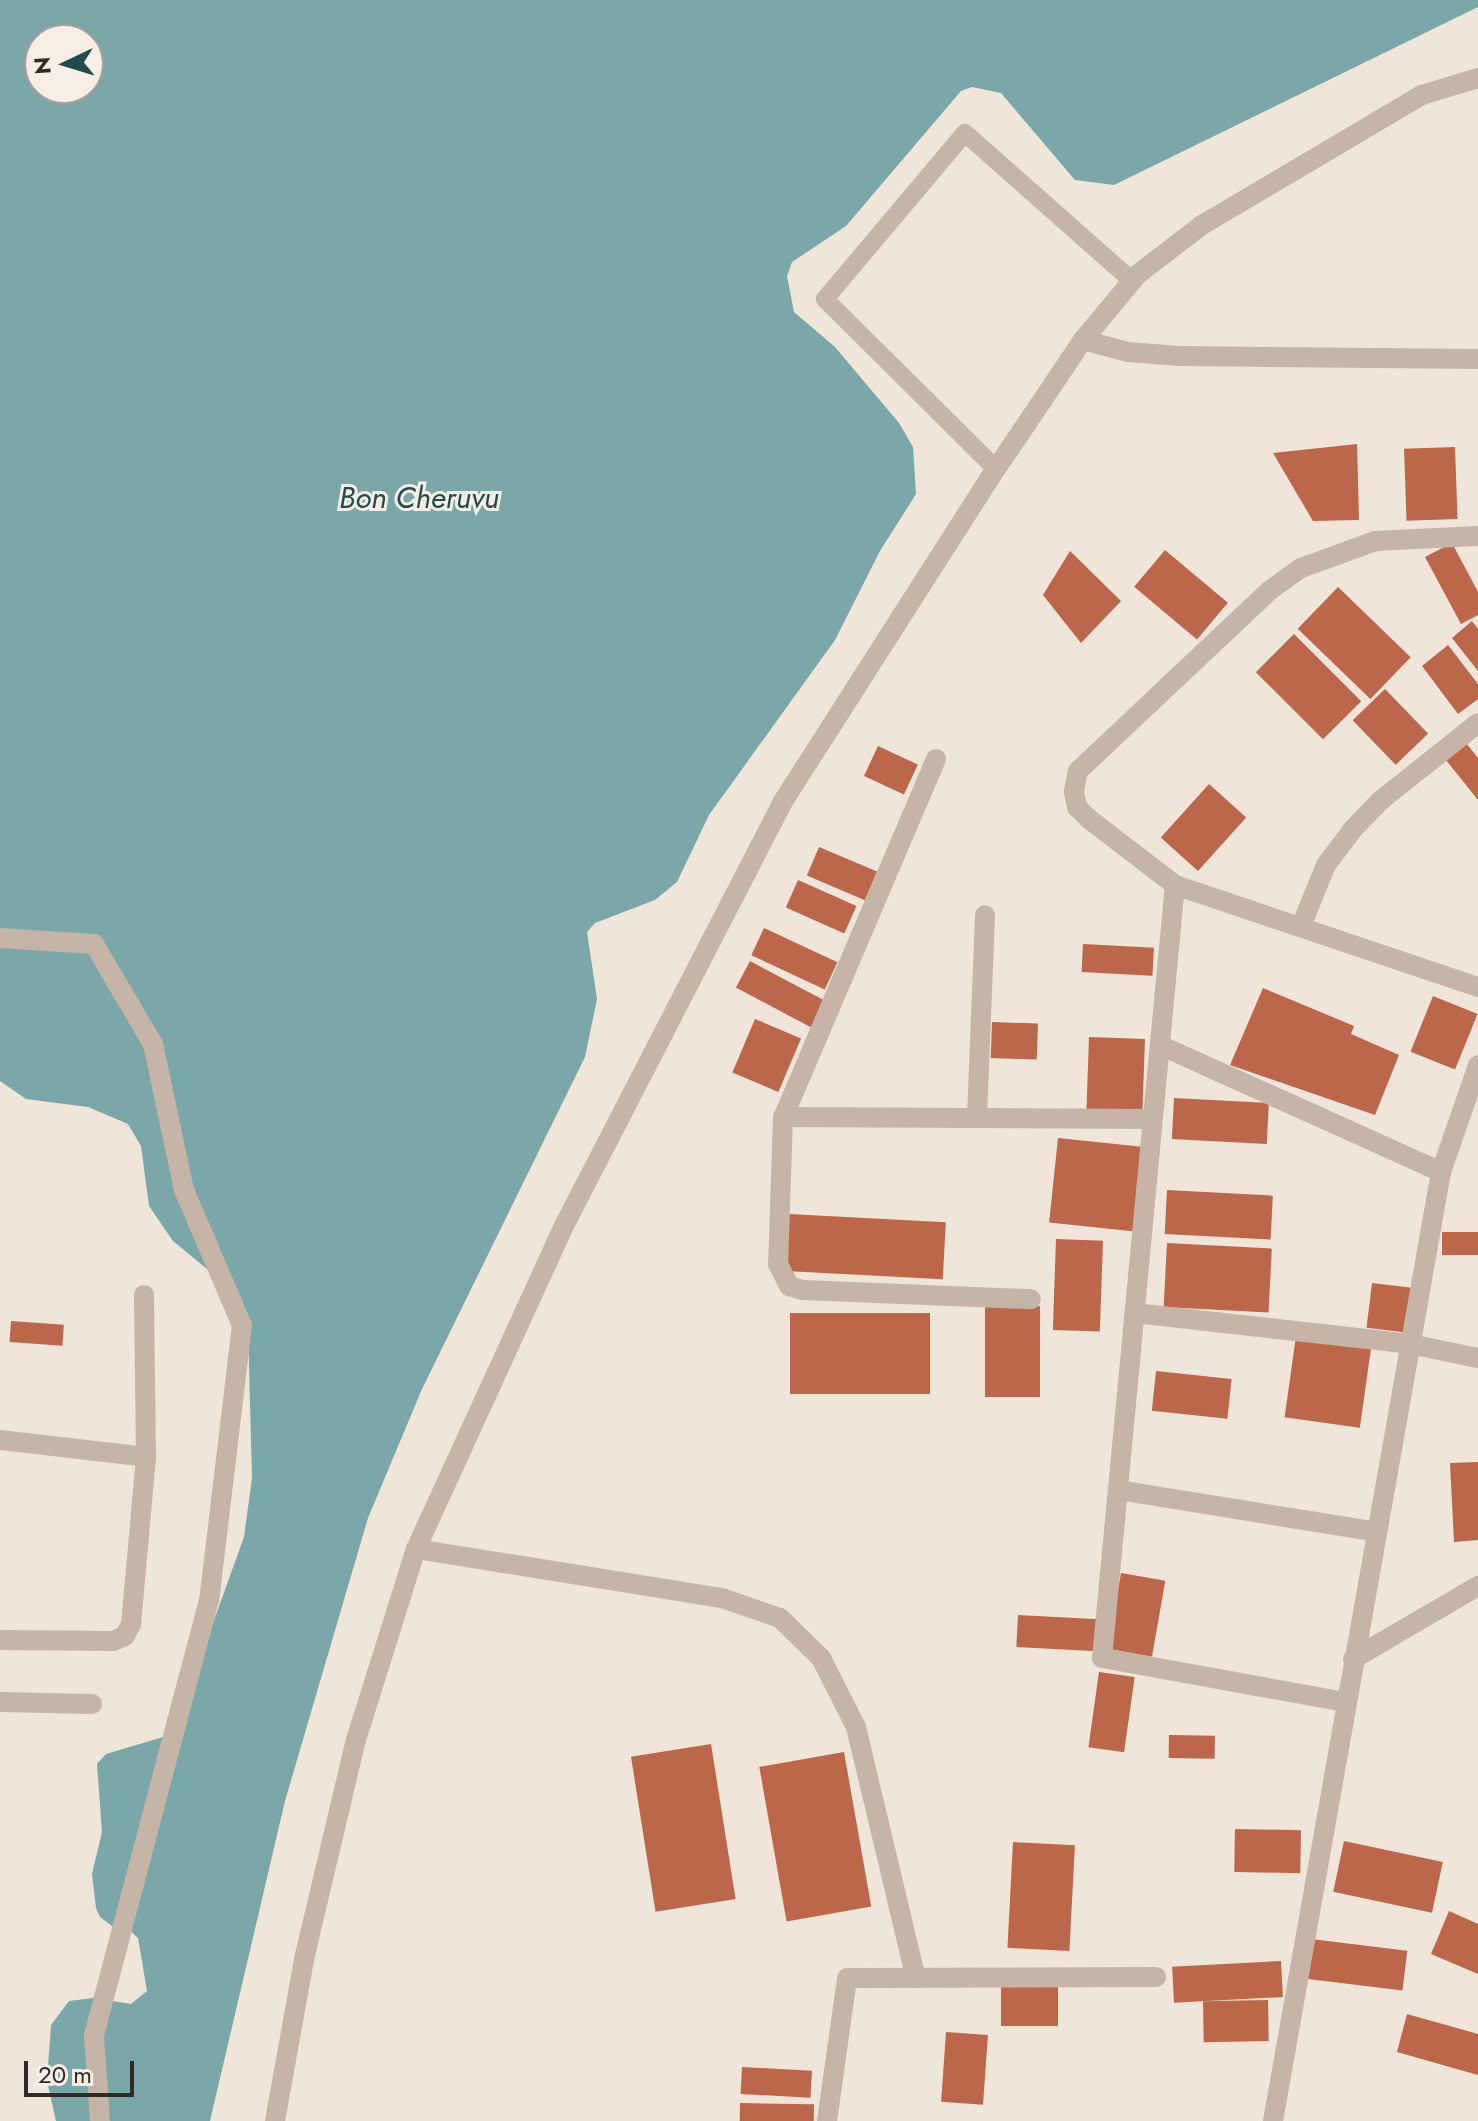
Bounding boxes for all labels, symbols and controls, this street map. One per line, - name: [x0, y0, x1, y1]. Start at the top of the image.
- north arrow: [24, 24, 104, 104]
- text: N: [25, 56, 59, 75]
- water label: Bon Cheruvu: [339, 480, 499, 516]
- scale bar: [28, 2045, 138, 2095]
- text: 20 m: [38, 2057, 92, 2092]

